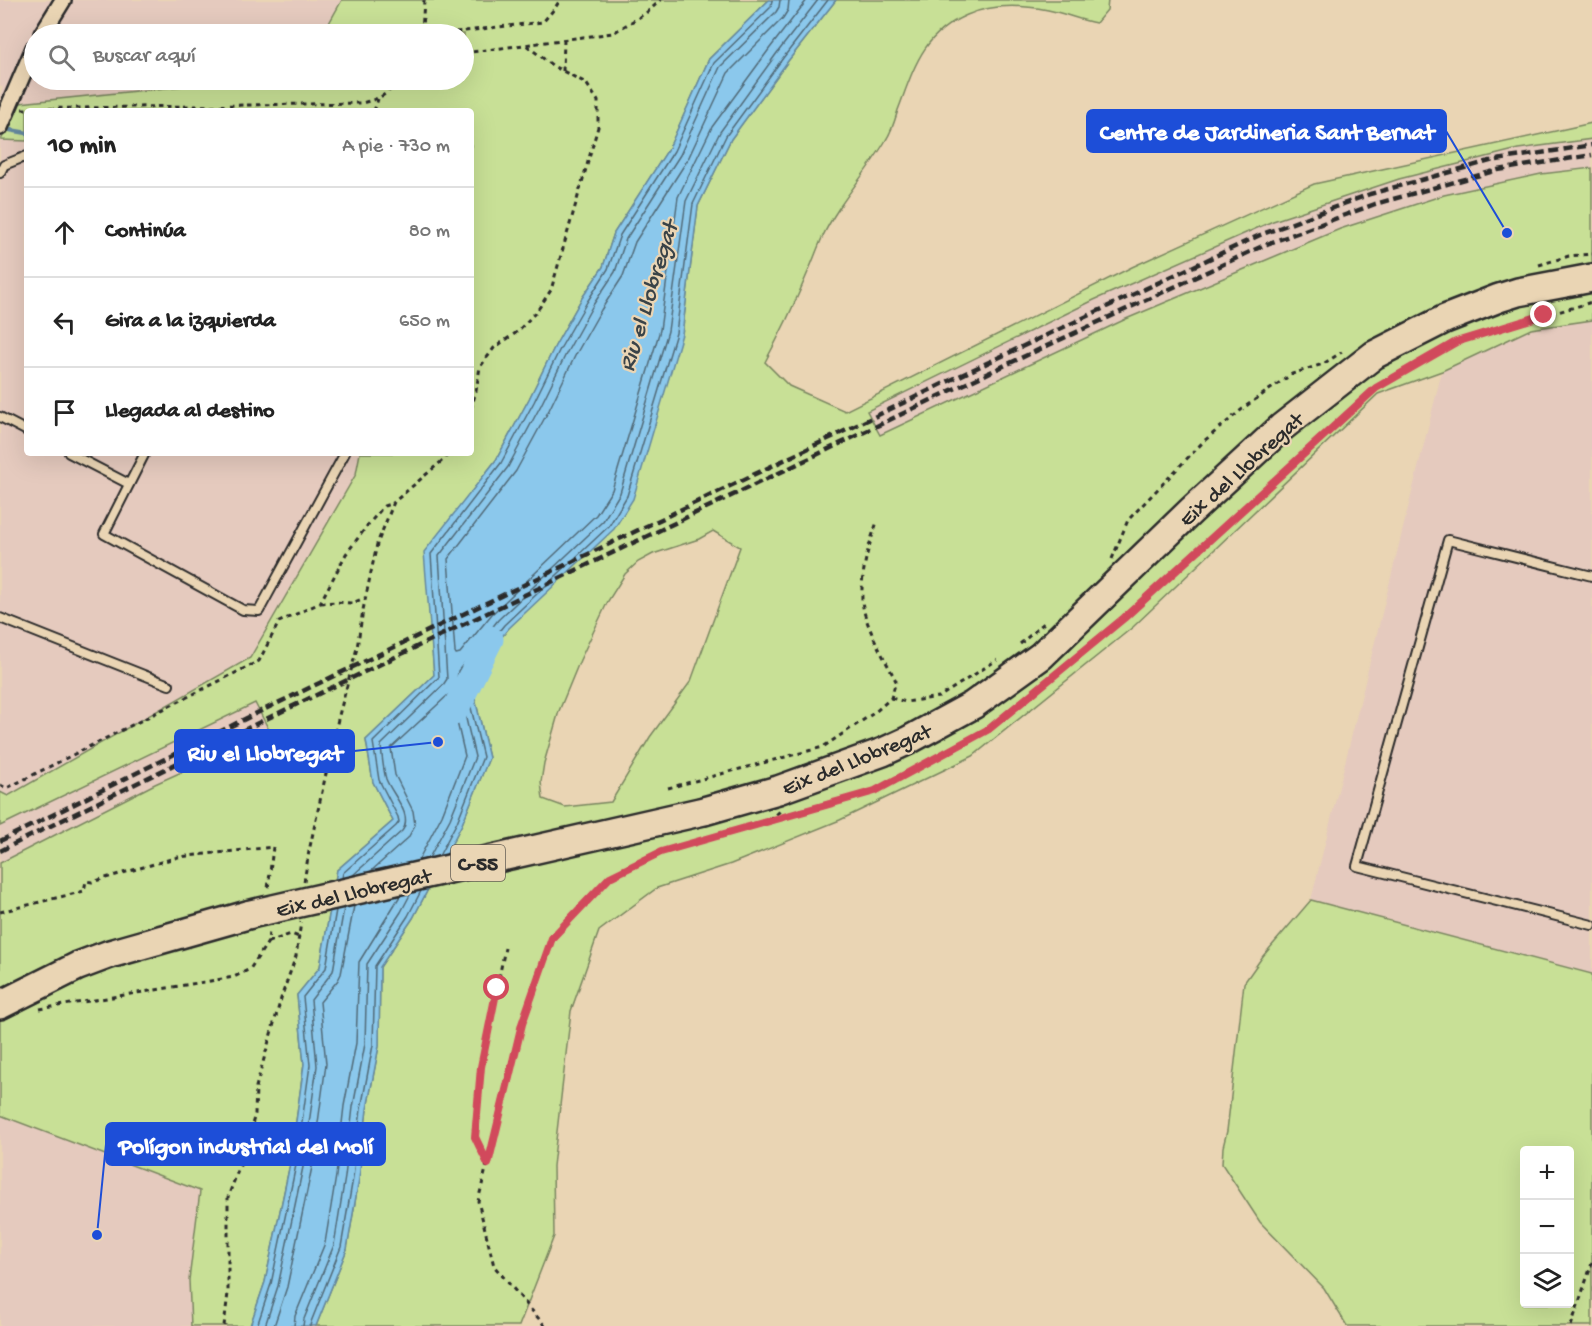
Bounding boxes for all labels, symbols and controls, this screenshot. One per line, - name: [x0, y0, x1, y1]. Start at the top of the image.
- search box: [24, 24, 474, 90]
- icon: search: [45, 41, 78, 74]
- text: Buscar aquí: [93, 44, 196, 70]
- callout: Centre de Jardineria Sant Bernat: [1087, 110, 1446, 152]
- text: Centre de Jardineria Sant Bernat: [1100, 120, 1437, 149]
- text: 10 min: [48, 132, 116, 163]
- text: A pie · 730 m: [342, 136, 450, 159]
- water label: Riu el Llobregat: [614, 215, 688, 375]
- icon: ahead: [48, 216, 81, 249]
- text: Continúa: [105, 219, 186, 245]
- text: 80 m: [409, 221, 450, 244]
- route end: [1530, 301, 1556, 327]
- icon: left: [48, 306, 81, 339]
- text: Gira a la izquierda: [105, 309, 276, 335]
- text: 650 m: [399, 311, 450, 334]
- icon: arrive: [48, 396, 81, 429]
- text: Llegada al destino: [105, 399, 275, 425]
- street label: Eix del Llobregat: [1175, 407, 1312, 534]
- street label: Eix del Llobregat: [779, 719, 938, 803]
- callout: Riu el Llobregat: [175, 730, 354, 772]
- text: Riu el Llobregat: [187, 741, 345, 770]
- road number: C-55: [451, 845, 505, 881]
- street label: Eix del Llobregat: [274, 864, 436, 925]
- route start: [483, 974, 509, 1000]
- callout: Polígon industrial del Molí: [106, 1123, 385, 1165]
- text: Polígon industrial del Molí: [117, 1134, 375, 1163]
- map controls: [1520, 1146, 1574, 1308]
- button: +: [1520, 1146, 1574, 1200]
- button: −: [1520, 1200, 1574, 1254]
- button: layers: [1520, 1254, 1574, 1308]

